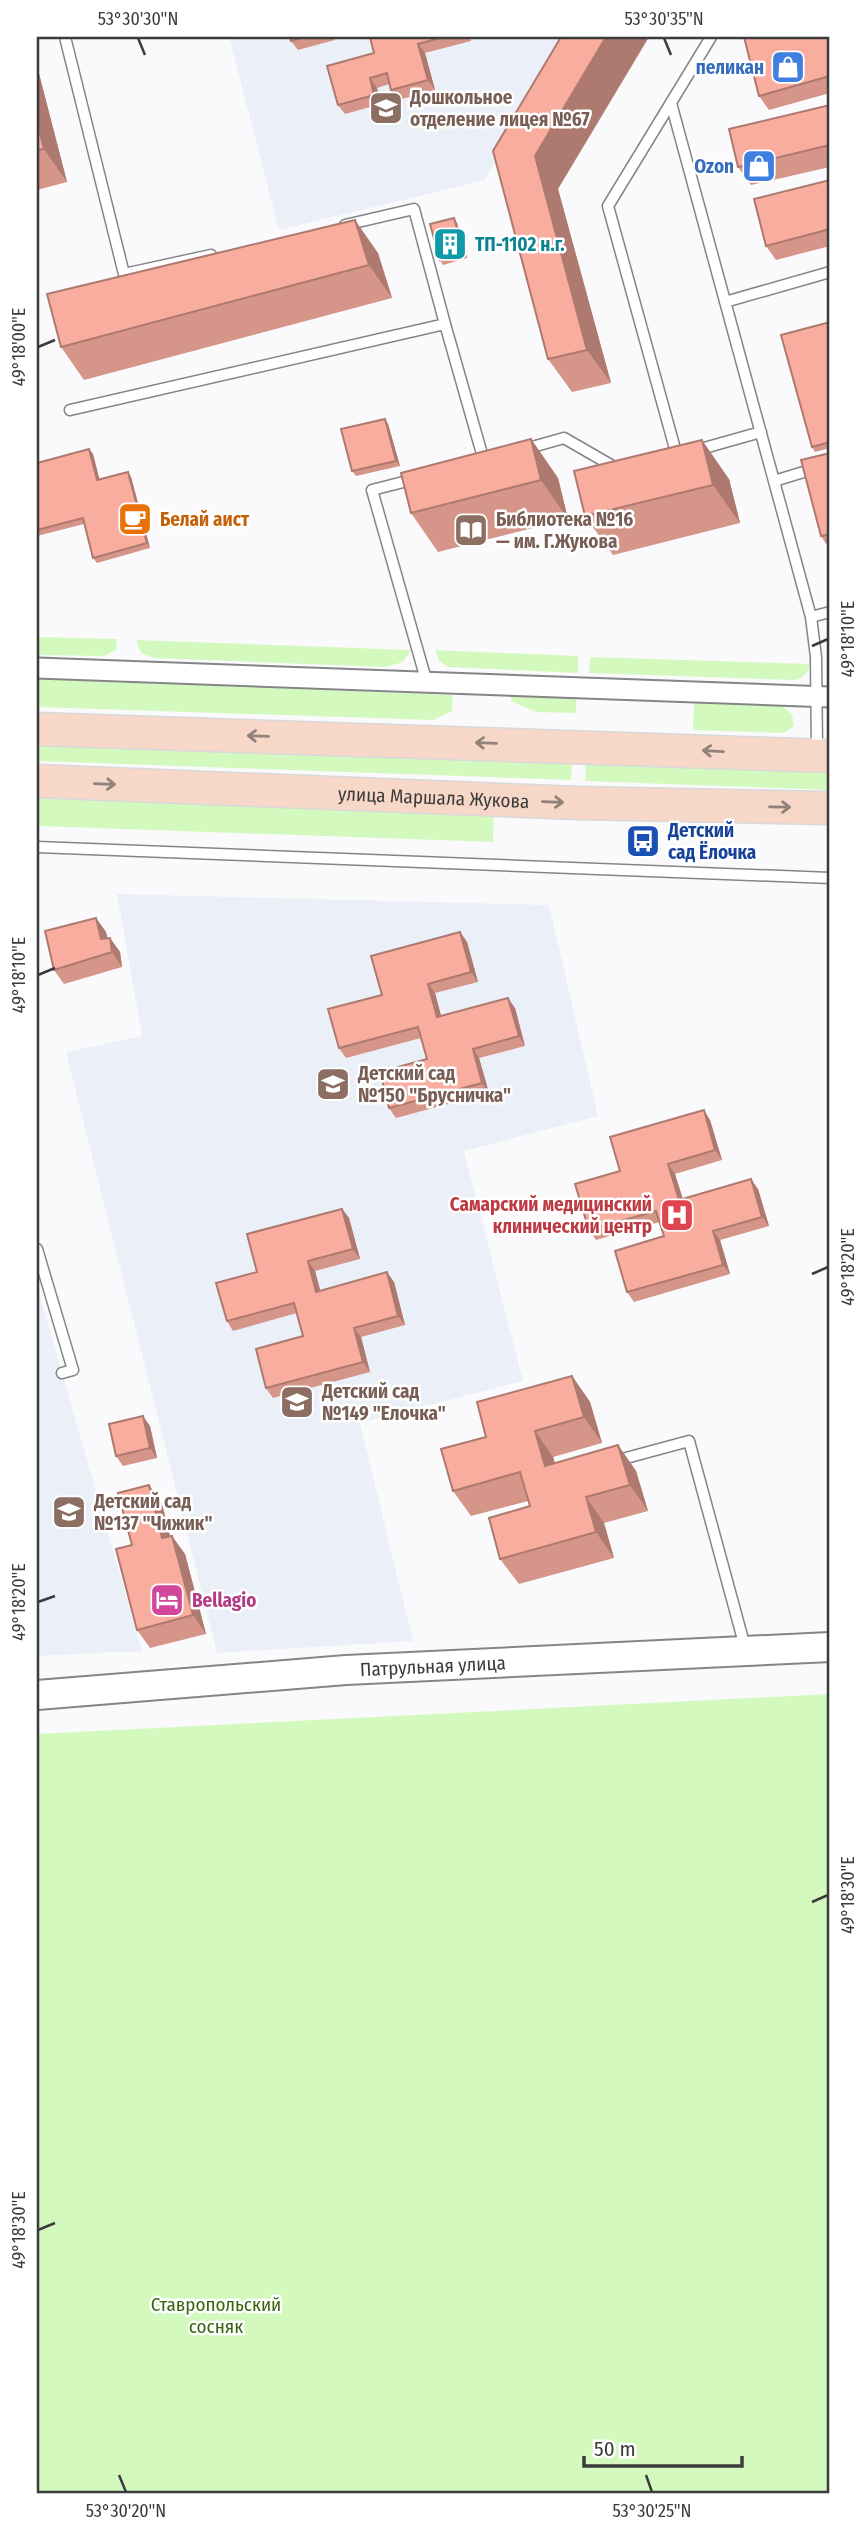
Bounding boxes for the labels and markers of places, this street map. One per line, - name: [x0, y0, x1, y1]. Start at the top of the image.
- shop icon: пеликан: [769, 48, 807, 86]
- place label: пеликан: [696, 56, 764, 79]
- place label: Дошкольное отделение лицея №67: [409, 86, 590, 131]
- school or university icon: Дошкольное отделение лицея №67: [367, 89, 405, 127]
- shop icon: Ozon: [740, 147, 778, 185]
- place label: Ozon: [694, 155, 734, 178]
- building icon: ТП-1102 н.г.: [431, 225, 469, 263]
- place label: ТП-1102 н.г.: [475, 233, 565, 256]
- cafe icon: Белай аист: [116, 500, 154, 538]
- place label: Белай аист: [160, 508, 250, 531]
- place label: Библиотека №16 — им. Г.Жукова: [496, 508, 633, 553]
- library icon: Библиотека №16 — им. Г.Жукова: [452, 511, 490, 549]
- place label: Детский сад Ёлочка: [667, 819, 756, 864]
- bus stop icon: Детский сад Ёлочка: [624, 822, 662, 860]
- place label: Детский сад №150 "Брусничка": [357, 1062, 511, 1107]
- school or university icon: Детский сад №150 "Брусничка": [314, 1065, 352, 1103]
- place label: Самарский медицинский клинический центр: [450, 1193, 652, 1238]
- hospital icon: Самарский медицинский клинический центр: [658, 1196, 696, 1234]
- place label: Детский сад №149 "Елочка": [321, 1380, 446, 1425]
- school or university icon: Детский сад №149 "Елочка": [278, 1383, 316, 1421]
- place label: Детский сад №137 "Чижик": [93, 1490, 212, 1535]
- school or university icon: Детский сад №137 "Чижик": [50, 1493, 88, 1531]
- hotel icon: Bellagio: [148, 1581, 186, 1619]
- place label: Bellagio: [192, 1589, 256, 1612]

